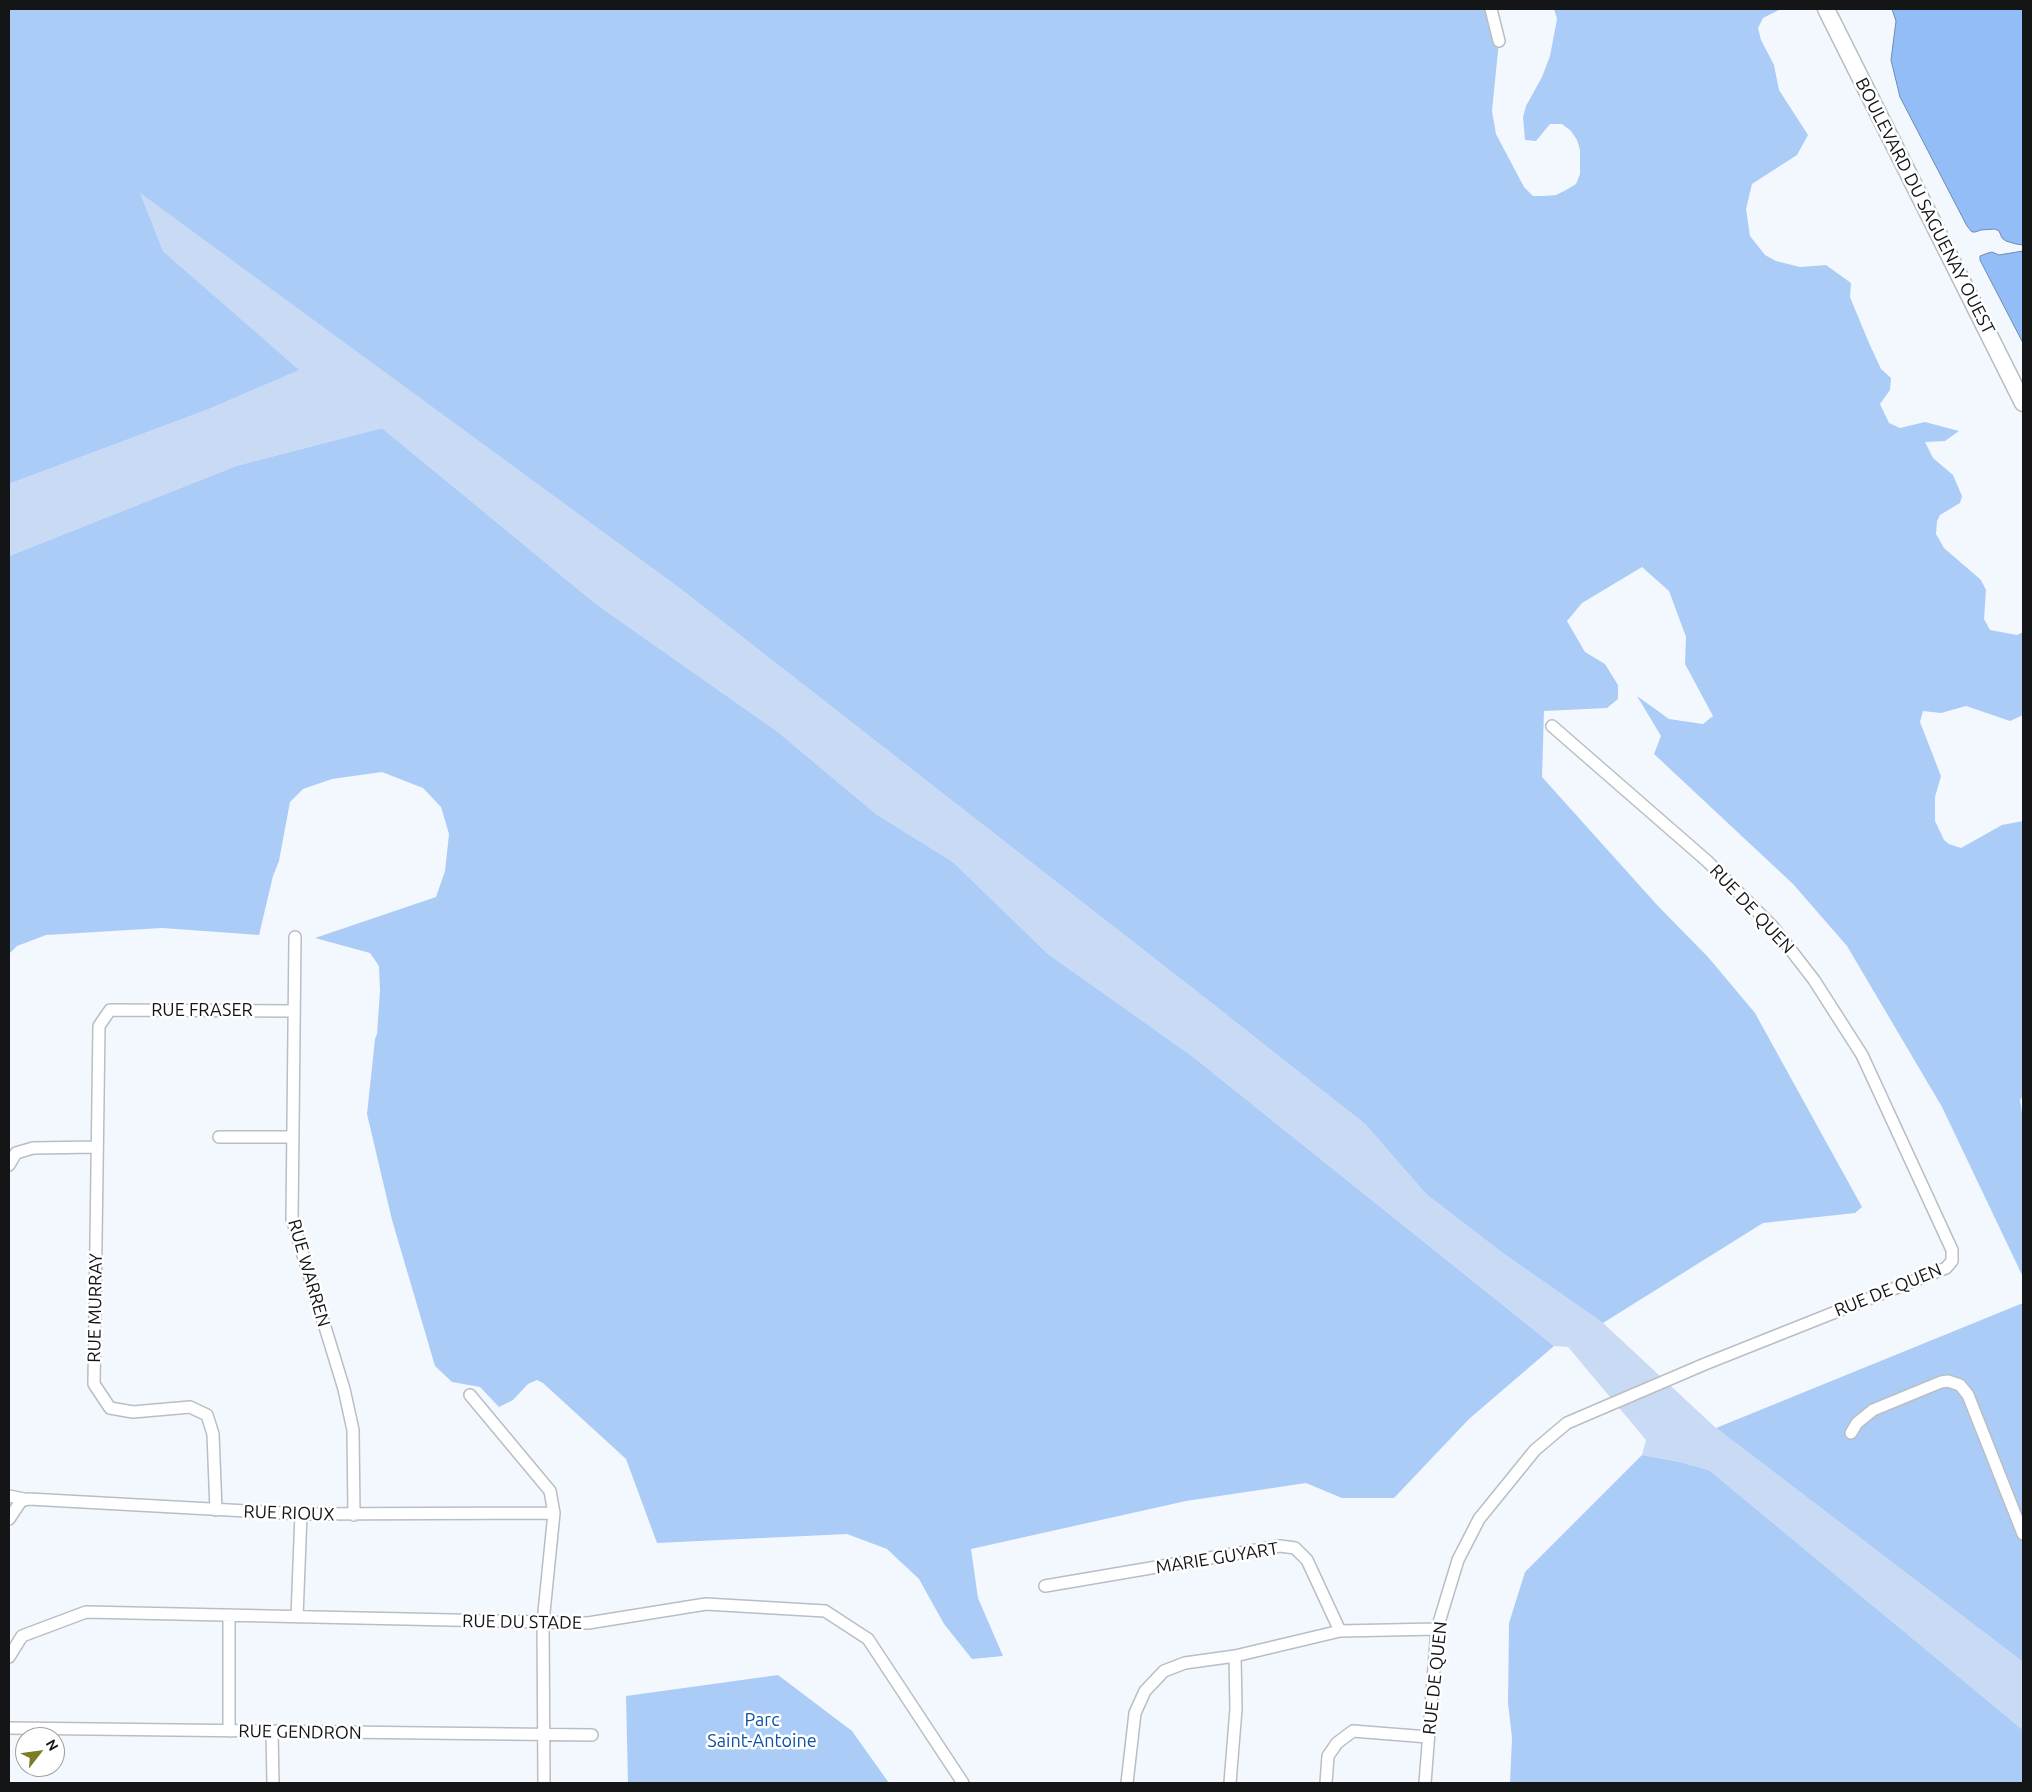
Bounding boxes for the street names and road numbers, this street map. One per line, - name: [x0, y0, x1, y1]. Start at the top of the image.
- street label: BOULEVARD DU SAGUENAY OUEST: [1851, 74, 1999, 338]
- street label: RUE DE QUEN: [1705, 860, 1799, 958]
- street label: RUE FRASER: [151, 999, 253, 1021]
- street label: RUE WARREN: [283, 1217, 335, 1329]
- street label: RUE MURRAY: [83, 1253, 107, 1363]
- street label: RUE DE QUEN: [1831, 1259, 1945, 1321]
- street label: RUE RIOUX: [243, 1501, 335, 1525]
- street label: MARIE GUYART: [1154, 1538, 1280, 1578]
- street label: RUE DU STADE: [462, 1610, 582, 1634]
- street label: RUE DE QUEN: [1418, 1620, 1452, 1736]
- street label: RUE GENDRON: [238, 1720, 362, 1744]

